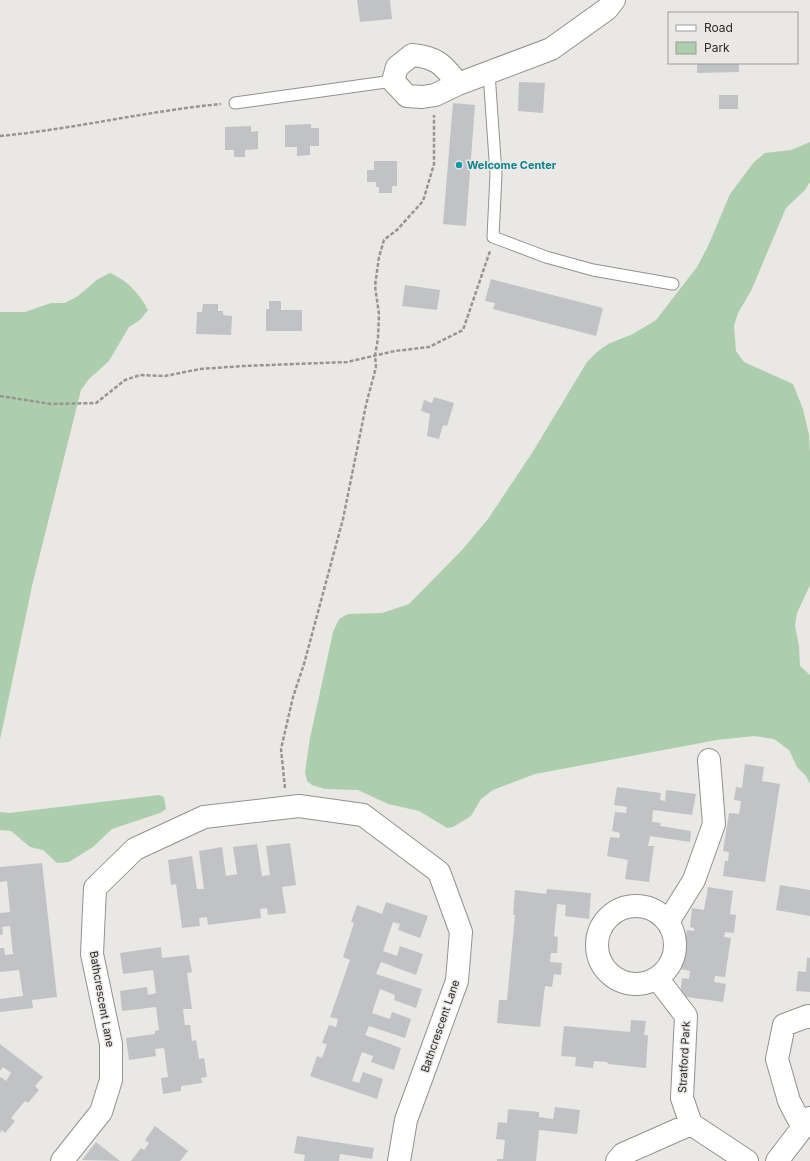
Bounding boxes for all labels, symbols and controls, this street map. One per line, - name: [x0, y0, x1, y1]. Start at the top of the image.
- legend: [668, 12, 798, 64]
- text: Road: [704, 20, 733, 35]
- text: Park: [704, 40, 730, 55]
- place label: Welcome Center: [467, 158, 557, 172]
- marker: Welcome Center: [454, 160, 464, 170]
- street label: Bathcrescent Lane: [87, 950, 117, 1048]
- street label: Bathcrescent Lane: [418, 978, 462, 1074]
- street label: Stratford Park: [675, 1021, 693, 1093]

